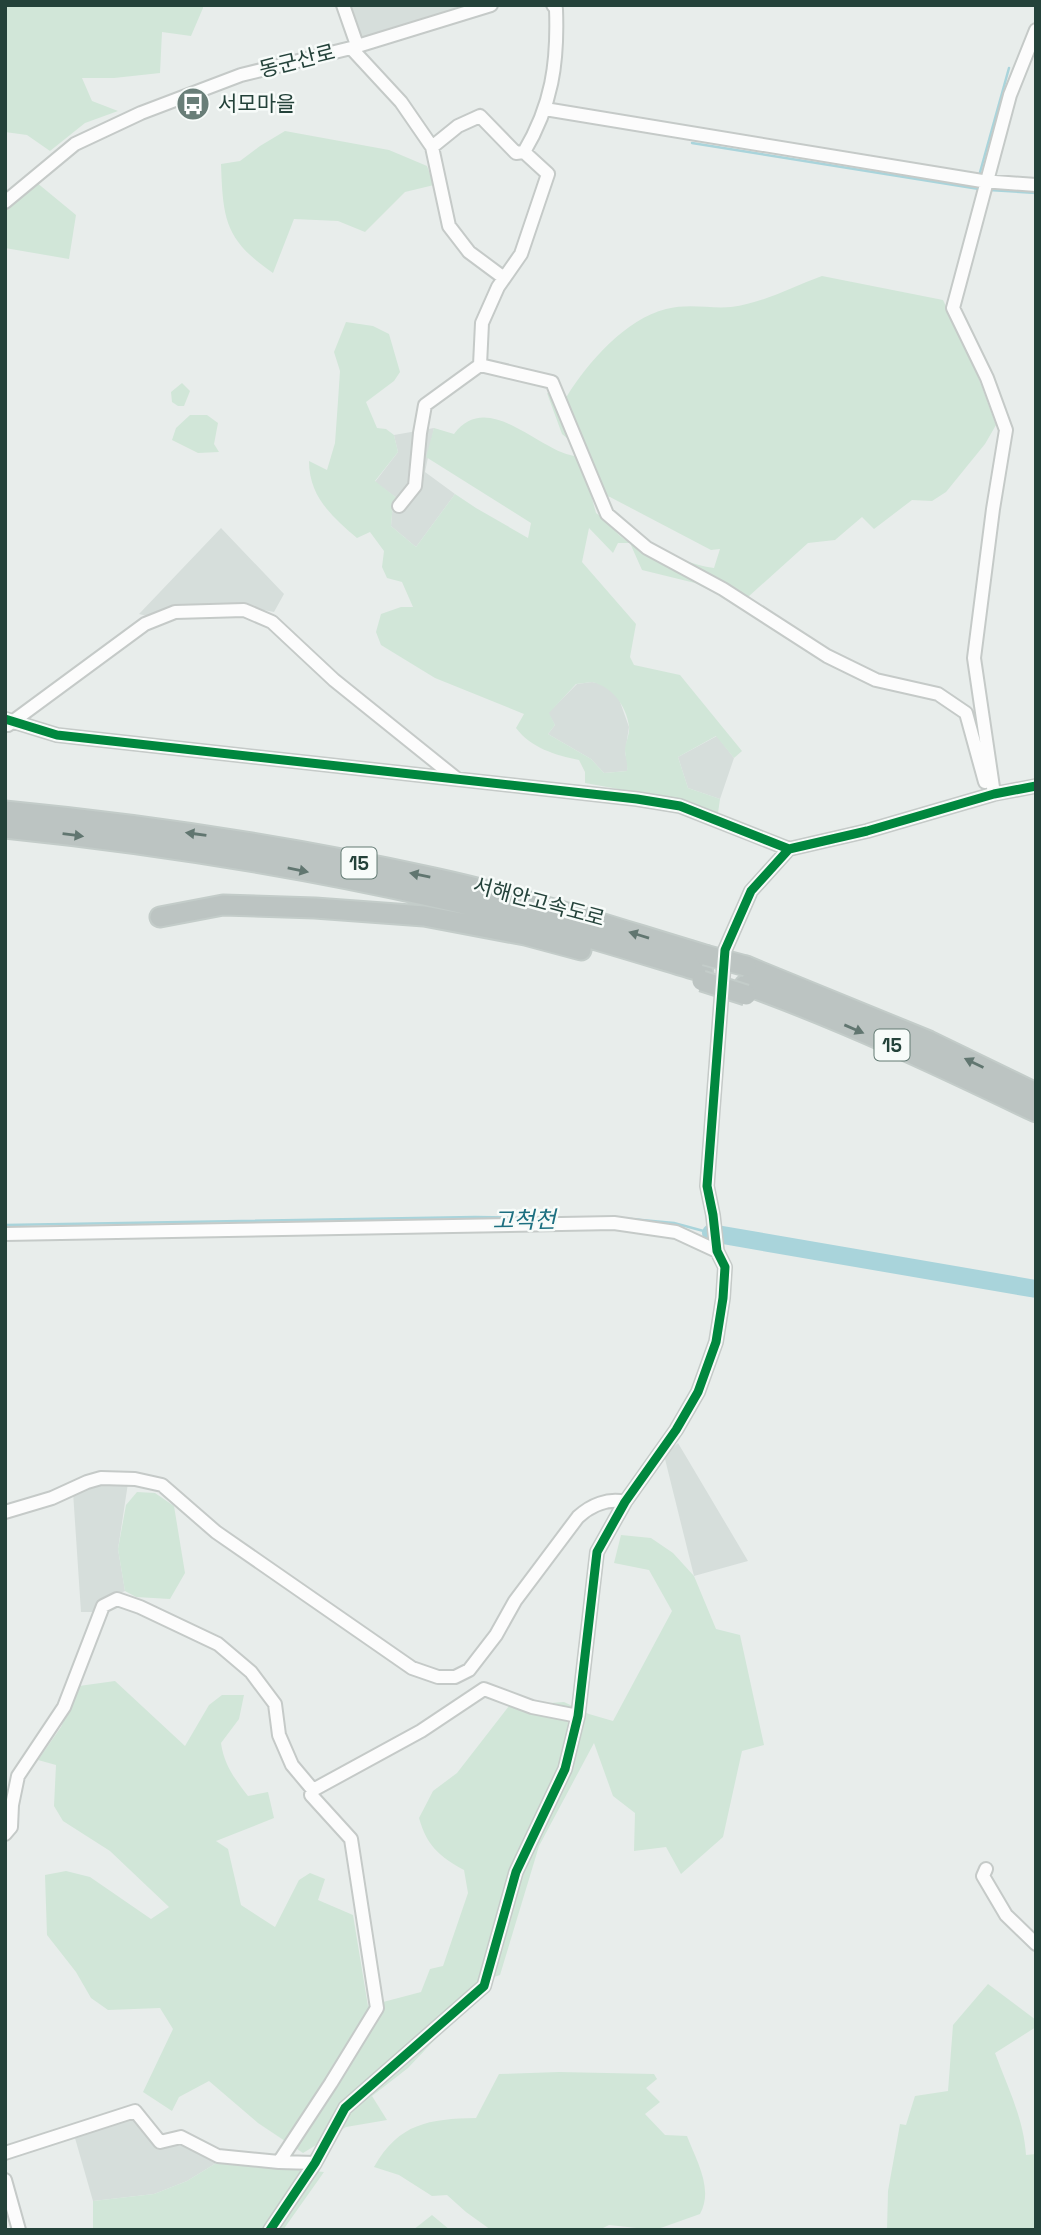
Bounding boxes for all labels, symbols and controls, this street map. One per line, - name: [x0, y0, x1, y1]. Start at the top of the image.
- street label: 동군산로: [256, 38, 338, 83]
- bus stop icon: 서모마을: [174, 85, 212, 123]
- place label: 서모마을: [218, 90, 295, 117]
- one-way arrow: [62, 829, 84, 840]
- one-way arrow: [185, 829, 207, 840]
- road number: 15: [342, 848, 376, 878]
- one-way arrow: [287, 865, 309, 876]
- one-way arrow: [409, 870, 431, 881]
- street label: 서해안고속도로: [470, 871, 608, 932]
- one-way arrow: [629, 929, 650, 940]
- one-way arrow: [844, 1023, 865, 1034]
- road number: 15: [874, 1030, 910, 1060]
- one-way arrow: [964, 1057, 984, 1068]
- water label: 고척천: [492, 1204, 559, 1236]

